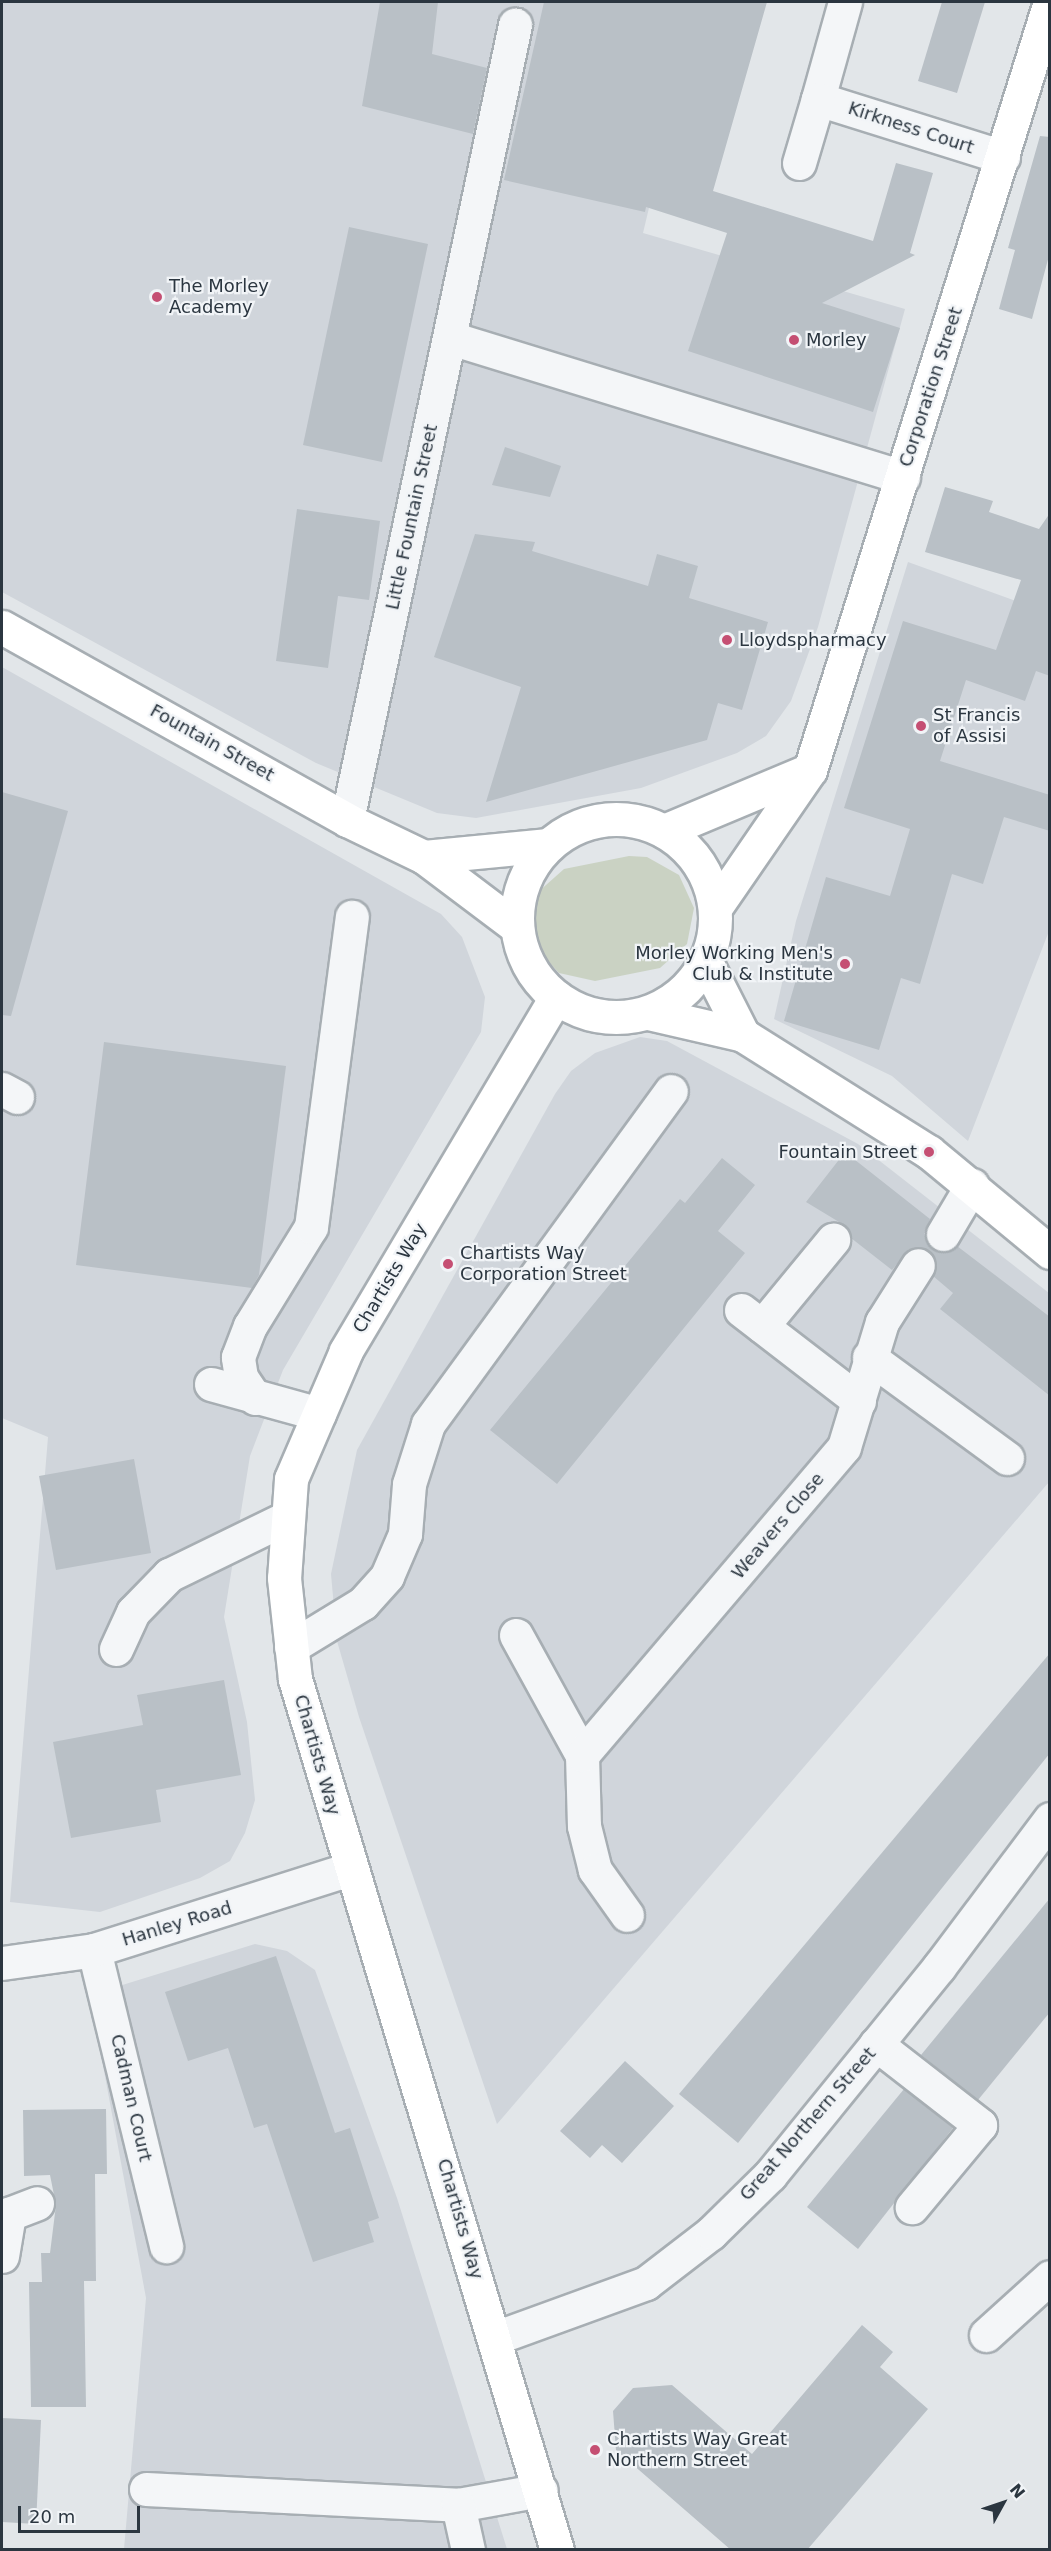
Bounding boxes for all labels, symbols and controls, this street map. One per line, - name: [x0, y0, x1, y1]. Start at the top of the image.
- street label: Kirkness Court: [845, 97, 977, 159]
- place label: The Morley Academy: [169, 276, 269, 318]
- marker: The Morley Academy: [150, 290, 164, 304]
- street label: Corporation Street: [895, 304, 967, 470]
- place label: Morley: [806, 329, 867, 351]
- marker: Morley: [787, 333, 801, 347]
- street label: Little Fountain Street: [382, 422, 442, 612]
- place label: Lloydspharmacy: [739, 629, 887, 651]
- marker: Lloydspharmacy: [720, 633, 734, 647]
- street label: Fountain Street: [146, 700, 278, 786]
- place label: St Francis of Assisi: [933, 705, 1020, 748]
- marker: St Francis of Assisi: [914, 719, 928, 733]
- place label: Morley Working Men's Club & Institute: [635, 943, 833, 986]
- marker: Morley Working Men's Club & Institute: [838, 957, 852, 971]
- place label: Fountain Street: [779, 1141, 917, 1163]
- marker: Fountain Street: [922, 1145, 936, 1159]
- street label: Chartists Way: [349, 1219, 431, 1337]
- place label: Chartists Way Corporation Street: [460, 1243, 627, 1286]
- marker: Chartists Way Corporation Street: [441, 1257, 455, 1271]
- street label: Weavers Close: [727, 1468, 829, 1584]
- street label: Chartists Way: [289, 1692, 345, 1818]
- street label: Hanley Road: [120, 1897, 234, 1951]
- street label: Cadman Court: [106, 2032, 156, 2164]
- street label: Great Northern Street: [736, 2043, 880, 2205]
- street label: Chartists Way: [432, 2156, 488, 2282]
- place label: Chartists Way Great Northern Street: [607, 2429, 787, 2472]
- marker: Chartists Way Great Northern Street: [588, 2443, 602, 2457]
- north arrow: [973, 2473, 1033, 2533]
- text: N: [1006, 2480, 1029, 2502]
- scale bar: [21, 2494, 142, 2532]
- text: 20 m: [29, 2506, 75, 2527]

